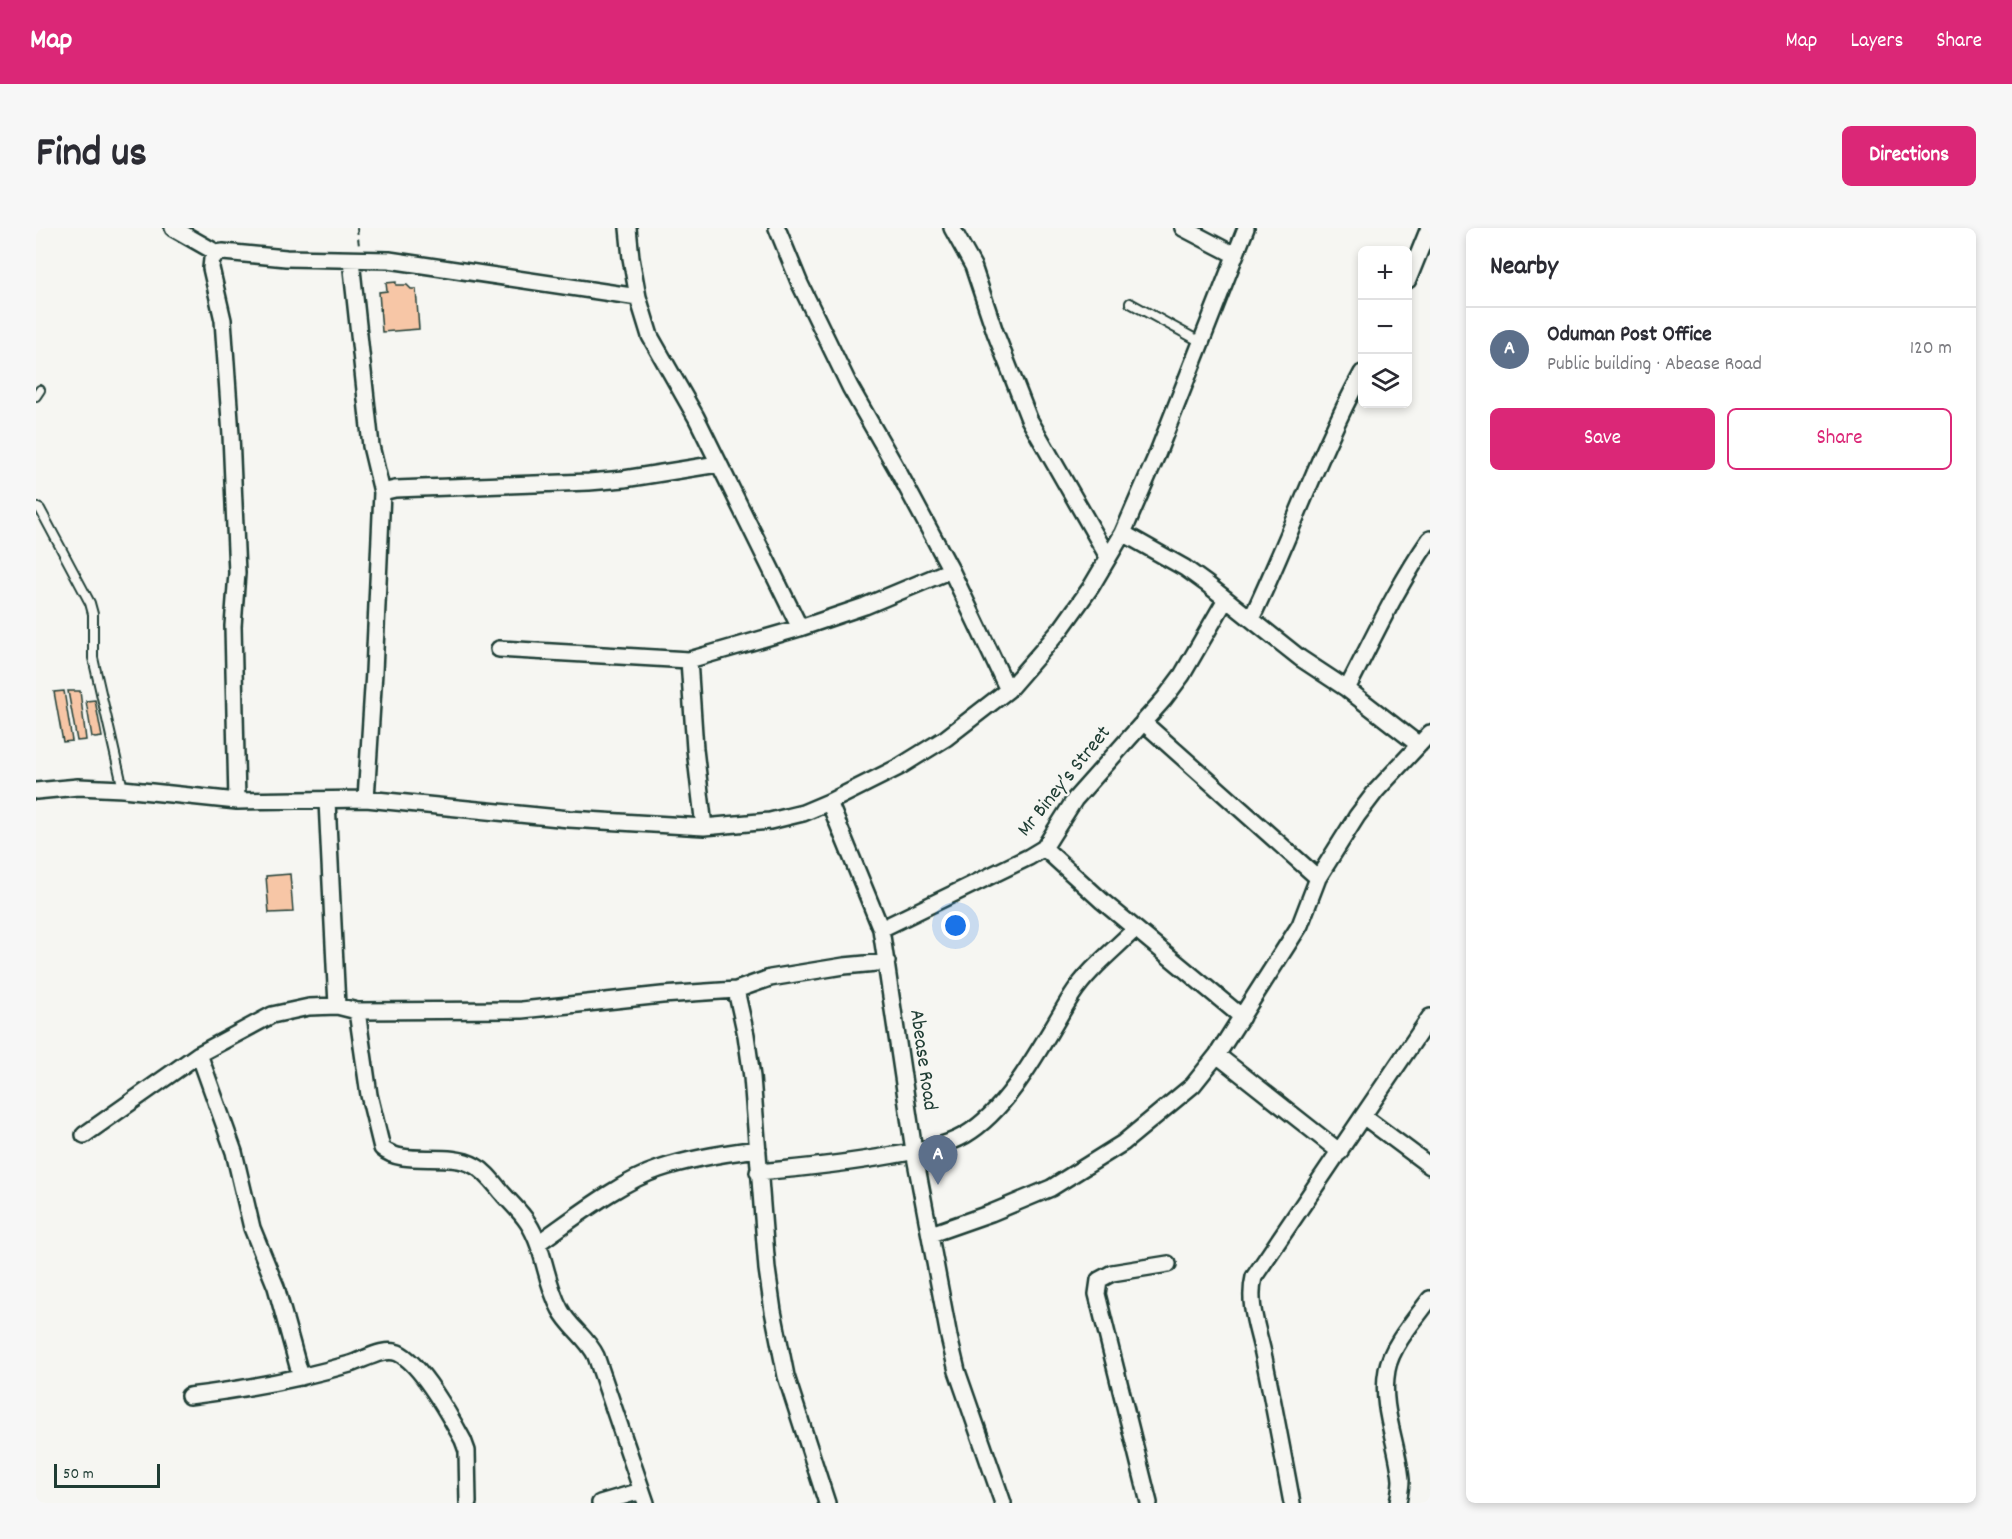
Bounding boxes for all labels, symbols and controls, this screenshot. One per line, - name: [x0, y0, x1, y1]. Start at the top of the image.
- text: Map: [30, 22, 72, 62]
- text: Map: [1786, 27, 1817, 57]
- text: Layers: [1850, 27, 1903, 57]
- text: Share: [1936, 27, 1982, 57]
- text: Find us: [36, 126, 147, 186]
- button: Directions: [1842, 126, 1976, 186]
- map controls: [1358, 246, 1412, 408]
- button: +: [1358, 246, 1412, 300]
- text: Nearby: [1490, 249, 1558, 286]
- button: −: [1358, 300, 1412, 354]
- text: Oduman Post Office: [1547, 320, 1712, 351]
- text: A: [1504, 335, 1515, 363]
- text: 120 m: [1910, 335, 1952, 363]
- text: Public building · Abease Road: [1547, 351, 1762, 379]
- button: layers: [1358, 354, 1412, 408]
- button: Save: [1490, 408, 1715, 470]
- button: Share: [1727, 408, 1952, 470]
- street label: Mr Biney’s Street: [1011, 720, 1119, 844]
- your location: [941, 911, 970, 940]
- street label: Abease Road: [900, 1008, 944, 1112]
- pin: A: [918, 1136, 958, 1185]
- scale bar: [54, 1461, 160, 1488]
- text: 50 m: [63, 1463, 94, 1486]

